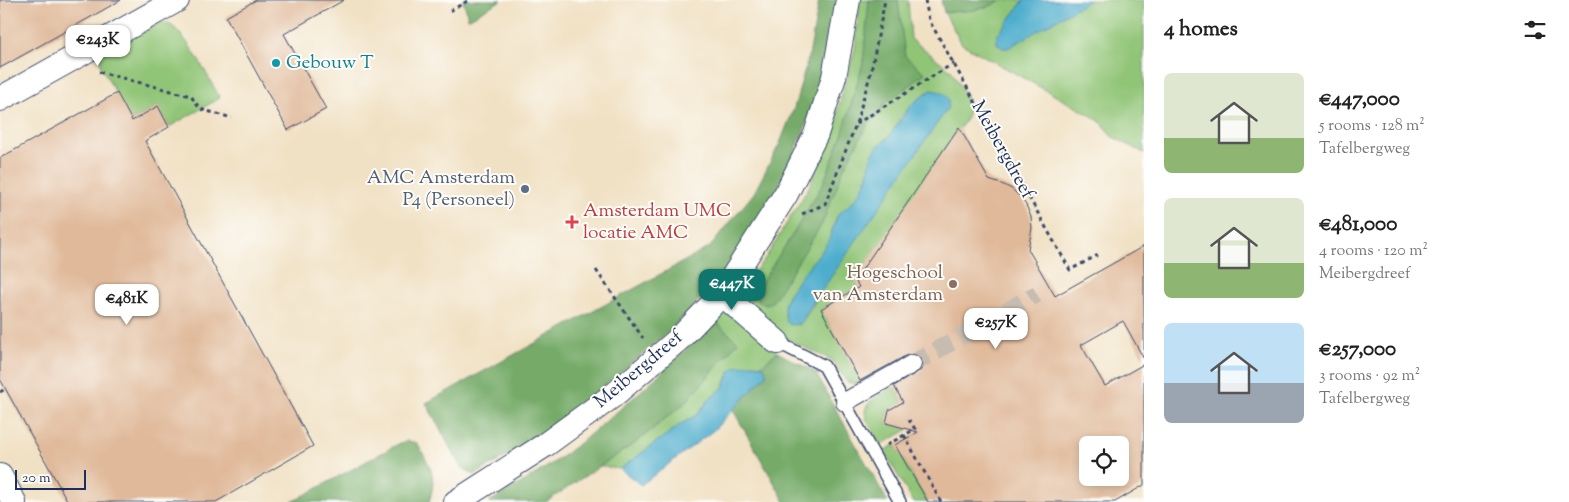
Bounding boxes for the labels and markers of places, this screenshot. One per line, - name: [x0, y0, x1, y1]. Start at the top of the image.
- pin: €243K: [63, 24, 133, 67]
- place label: Gebouw T: [286, 50, 374, 77]
- marker: Gebouw T: [270, 57, 282, 69]
- place label: AMC Amsterdam P4 (Personeel): [367, 165, 515, 214]
- marker: AMC Amsterdam P4 (Personeel): [519, 183, 531, 195]
- place label: Amsterdam UMC locatie AMC: [583, 198, 731, 247]
- marker: Amsterdam UMC locatie AMC: [565, 215, 579, 229]
- place label: Hogeschool van Amsterdam: [813, 260, 943, 309]
- pin: €447K: [697, 268, 767, 311]
- marker: Hogeschool van Amsterdam: [947, 278, 959, 290]
- pin: €481K: [92, 284, 162, 326]
- pin: €257K: [961, 308, 1031, 350]

